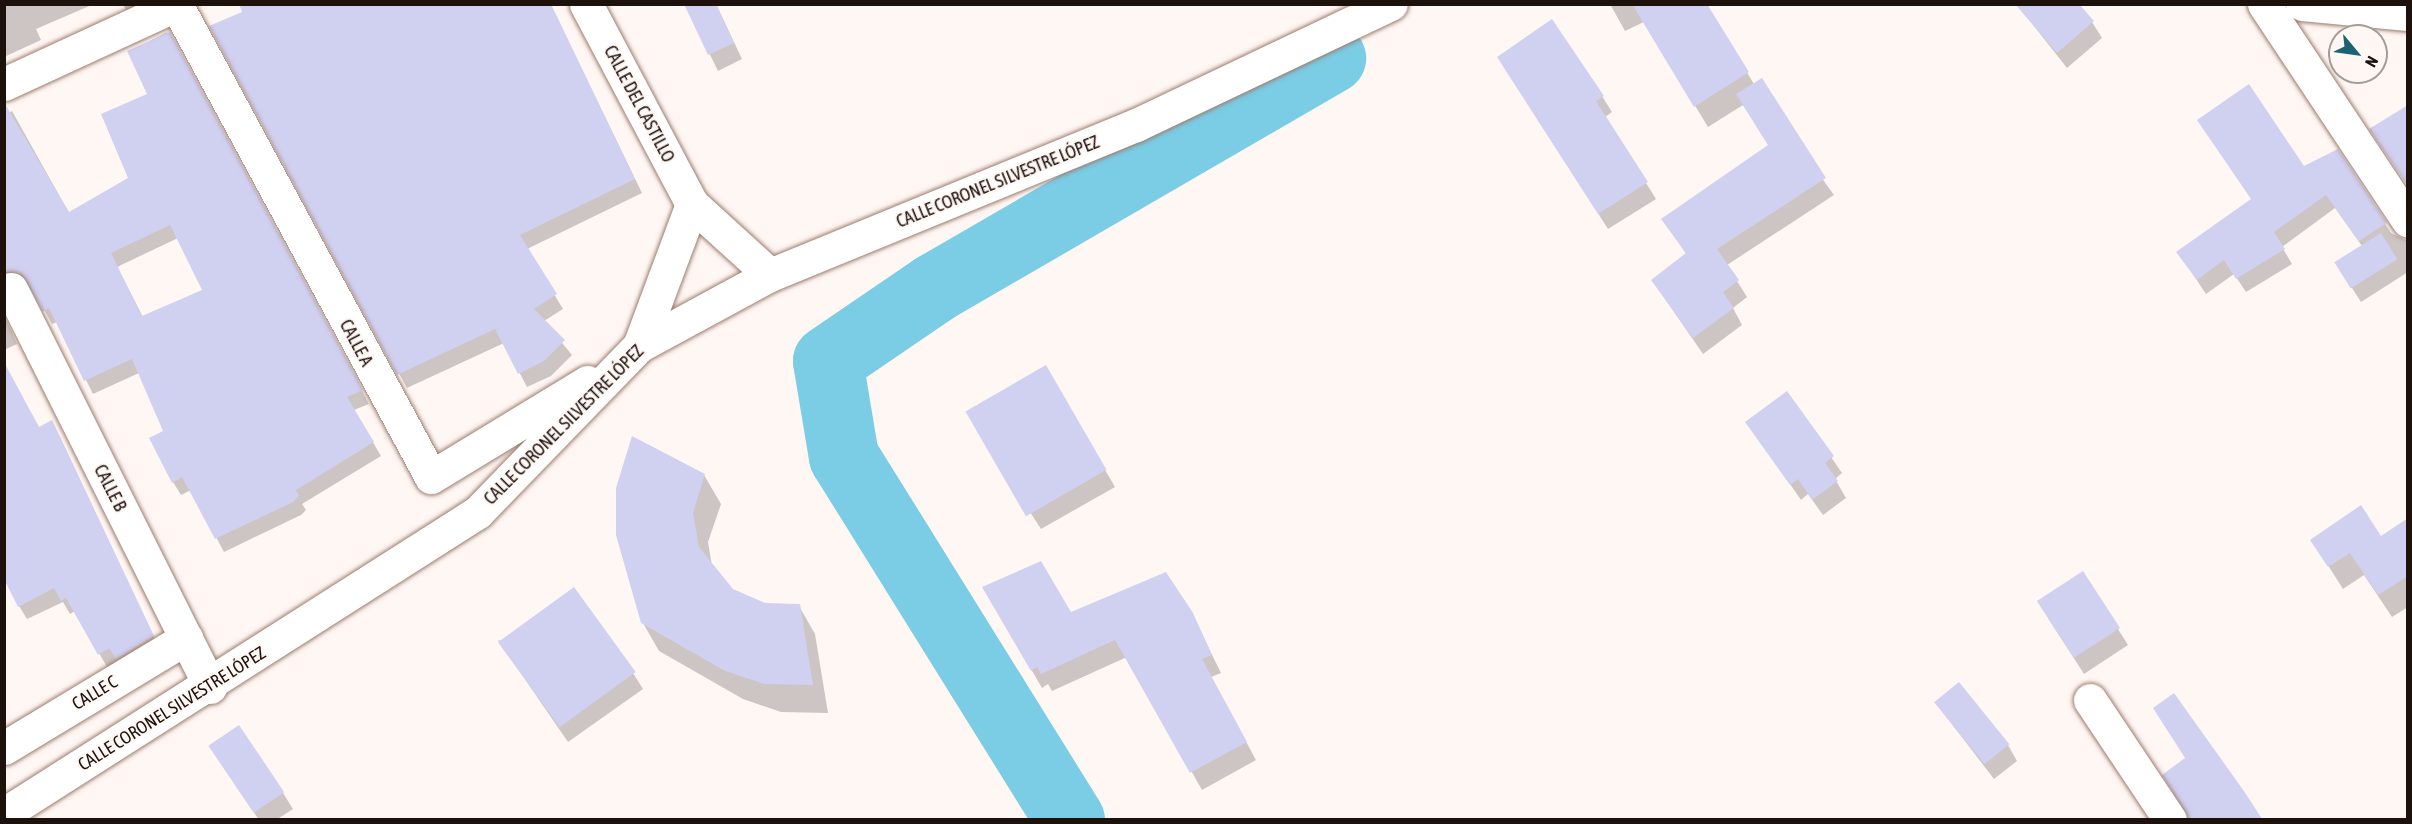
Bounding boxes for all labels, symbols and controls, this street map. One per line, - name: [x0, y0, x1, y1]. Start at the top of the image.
- north arrow: [2328, 24, 2388, 84]
- street label: CALLE DEL CASTILLO: [599, 42, 679, 166]
- text: N: [2362, 53, 2382, 70]
- street label: CALLE CORONEL SILVESTRE LÓPEZ: [893, 131, 1103, 233]
- street label: CALLE A: [335, 316, 377, 370]
- street label: CALLE CORONEL SILVESTRE LÓPEZ: [480, 341, 648, 509]
- street label: CALLE B: [89, 461, 131, 515]
- street label: CALLE CORONEL SILVESTRE LÓPEZ: [74, 642, 270, 776]
- street label: CALLE C: [68, 671, 122, 715]

